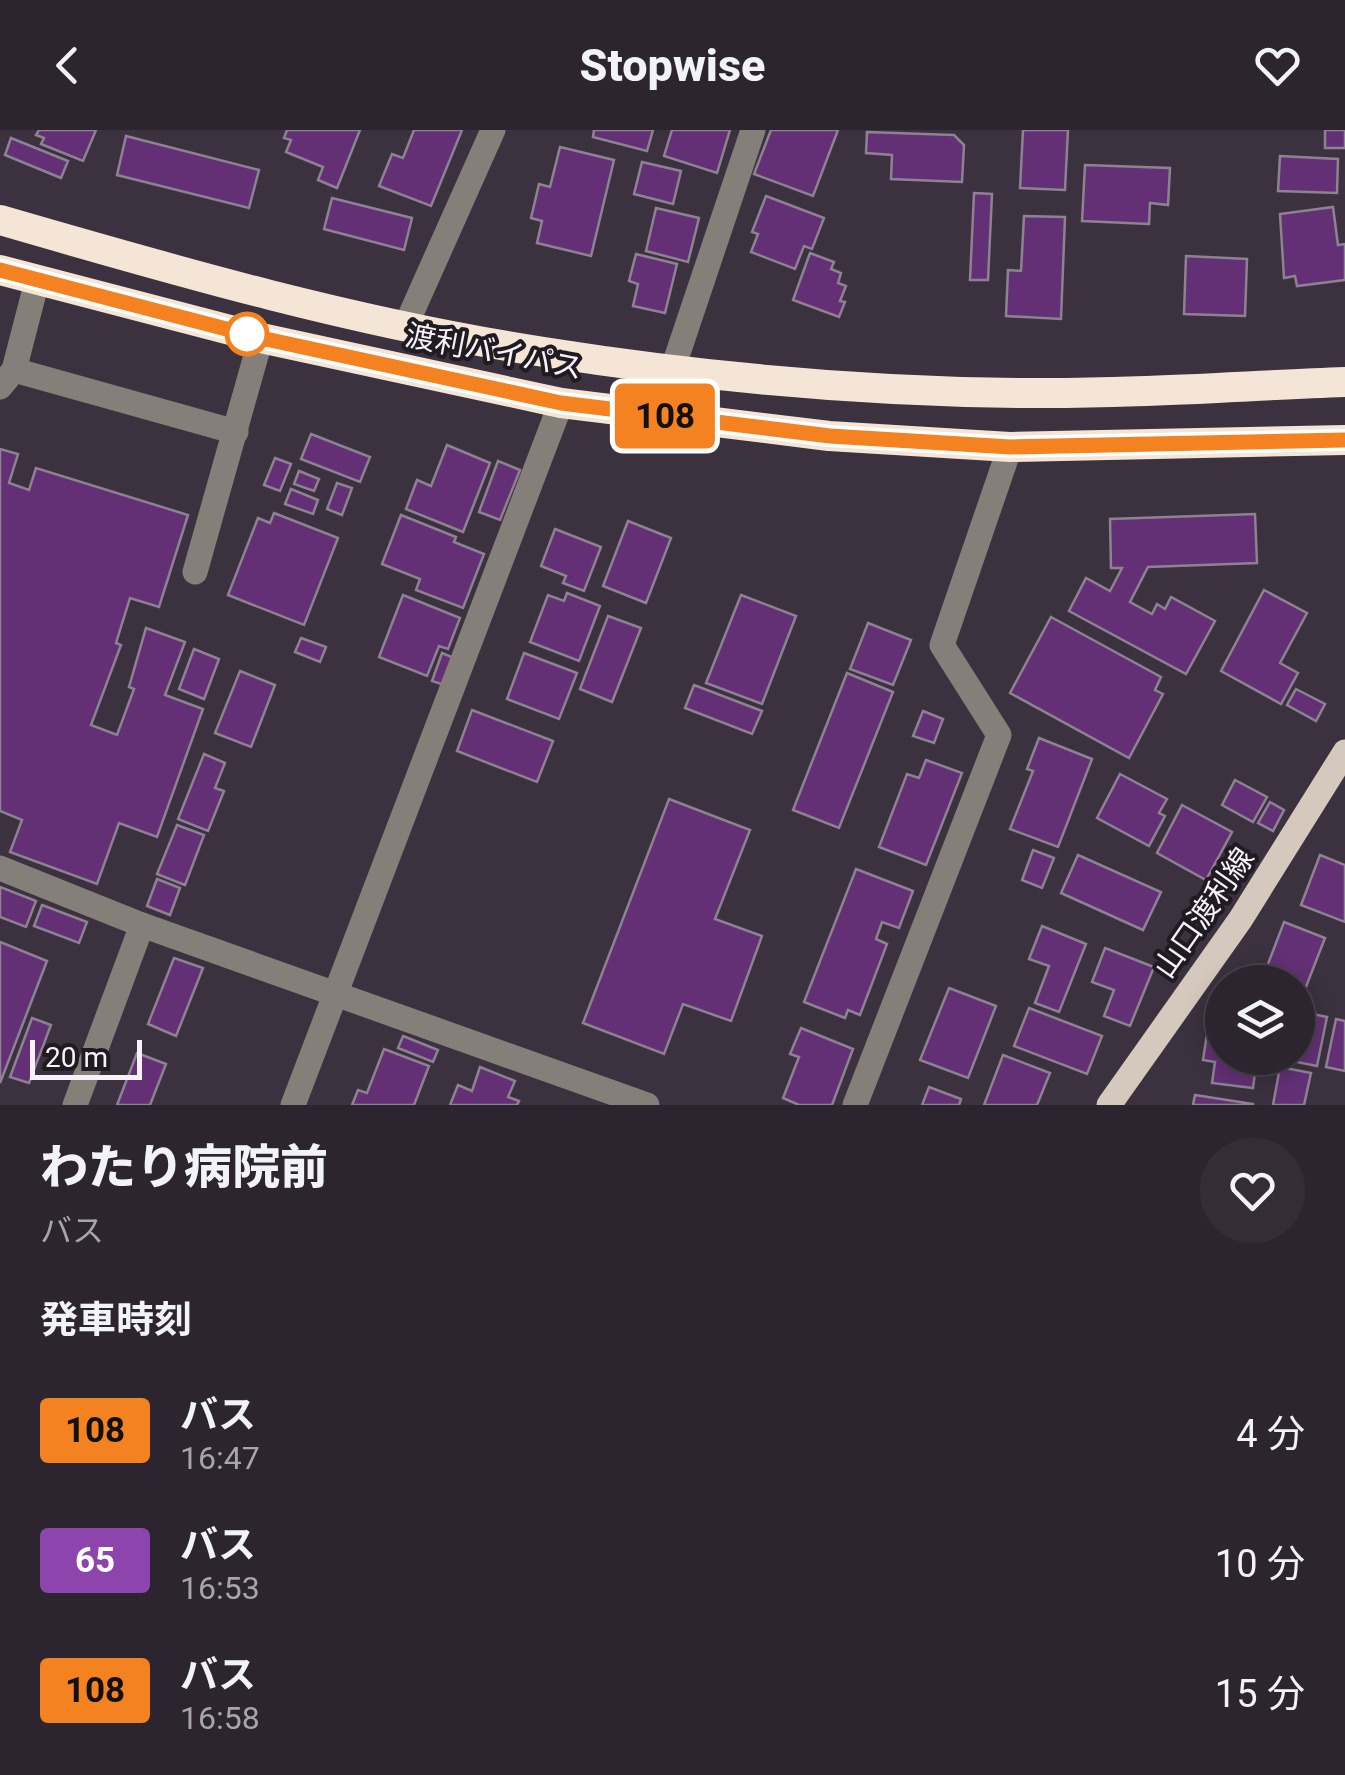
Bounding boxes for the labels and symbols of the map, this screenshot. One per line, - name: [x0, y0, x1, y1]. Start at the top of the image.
- unlabelled marker: [226, 313, 268, 355]
- street label: 渡利バイパス: [403, 317, 585, 386]
- line badge: 108: [608, 384, 722, 448]
- street label: 山口渡利線: [1146, 841, 1261, 984]
- scale bar: [30, 1035, 142, 1080]

